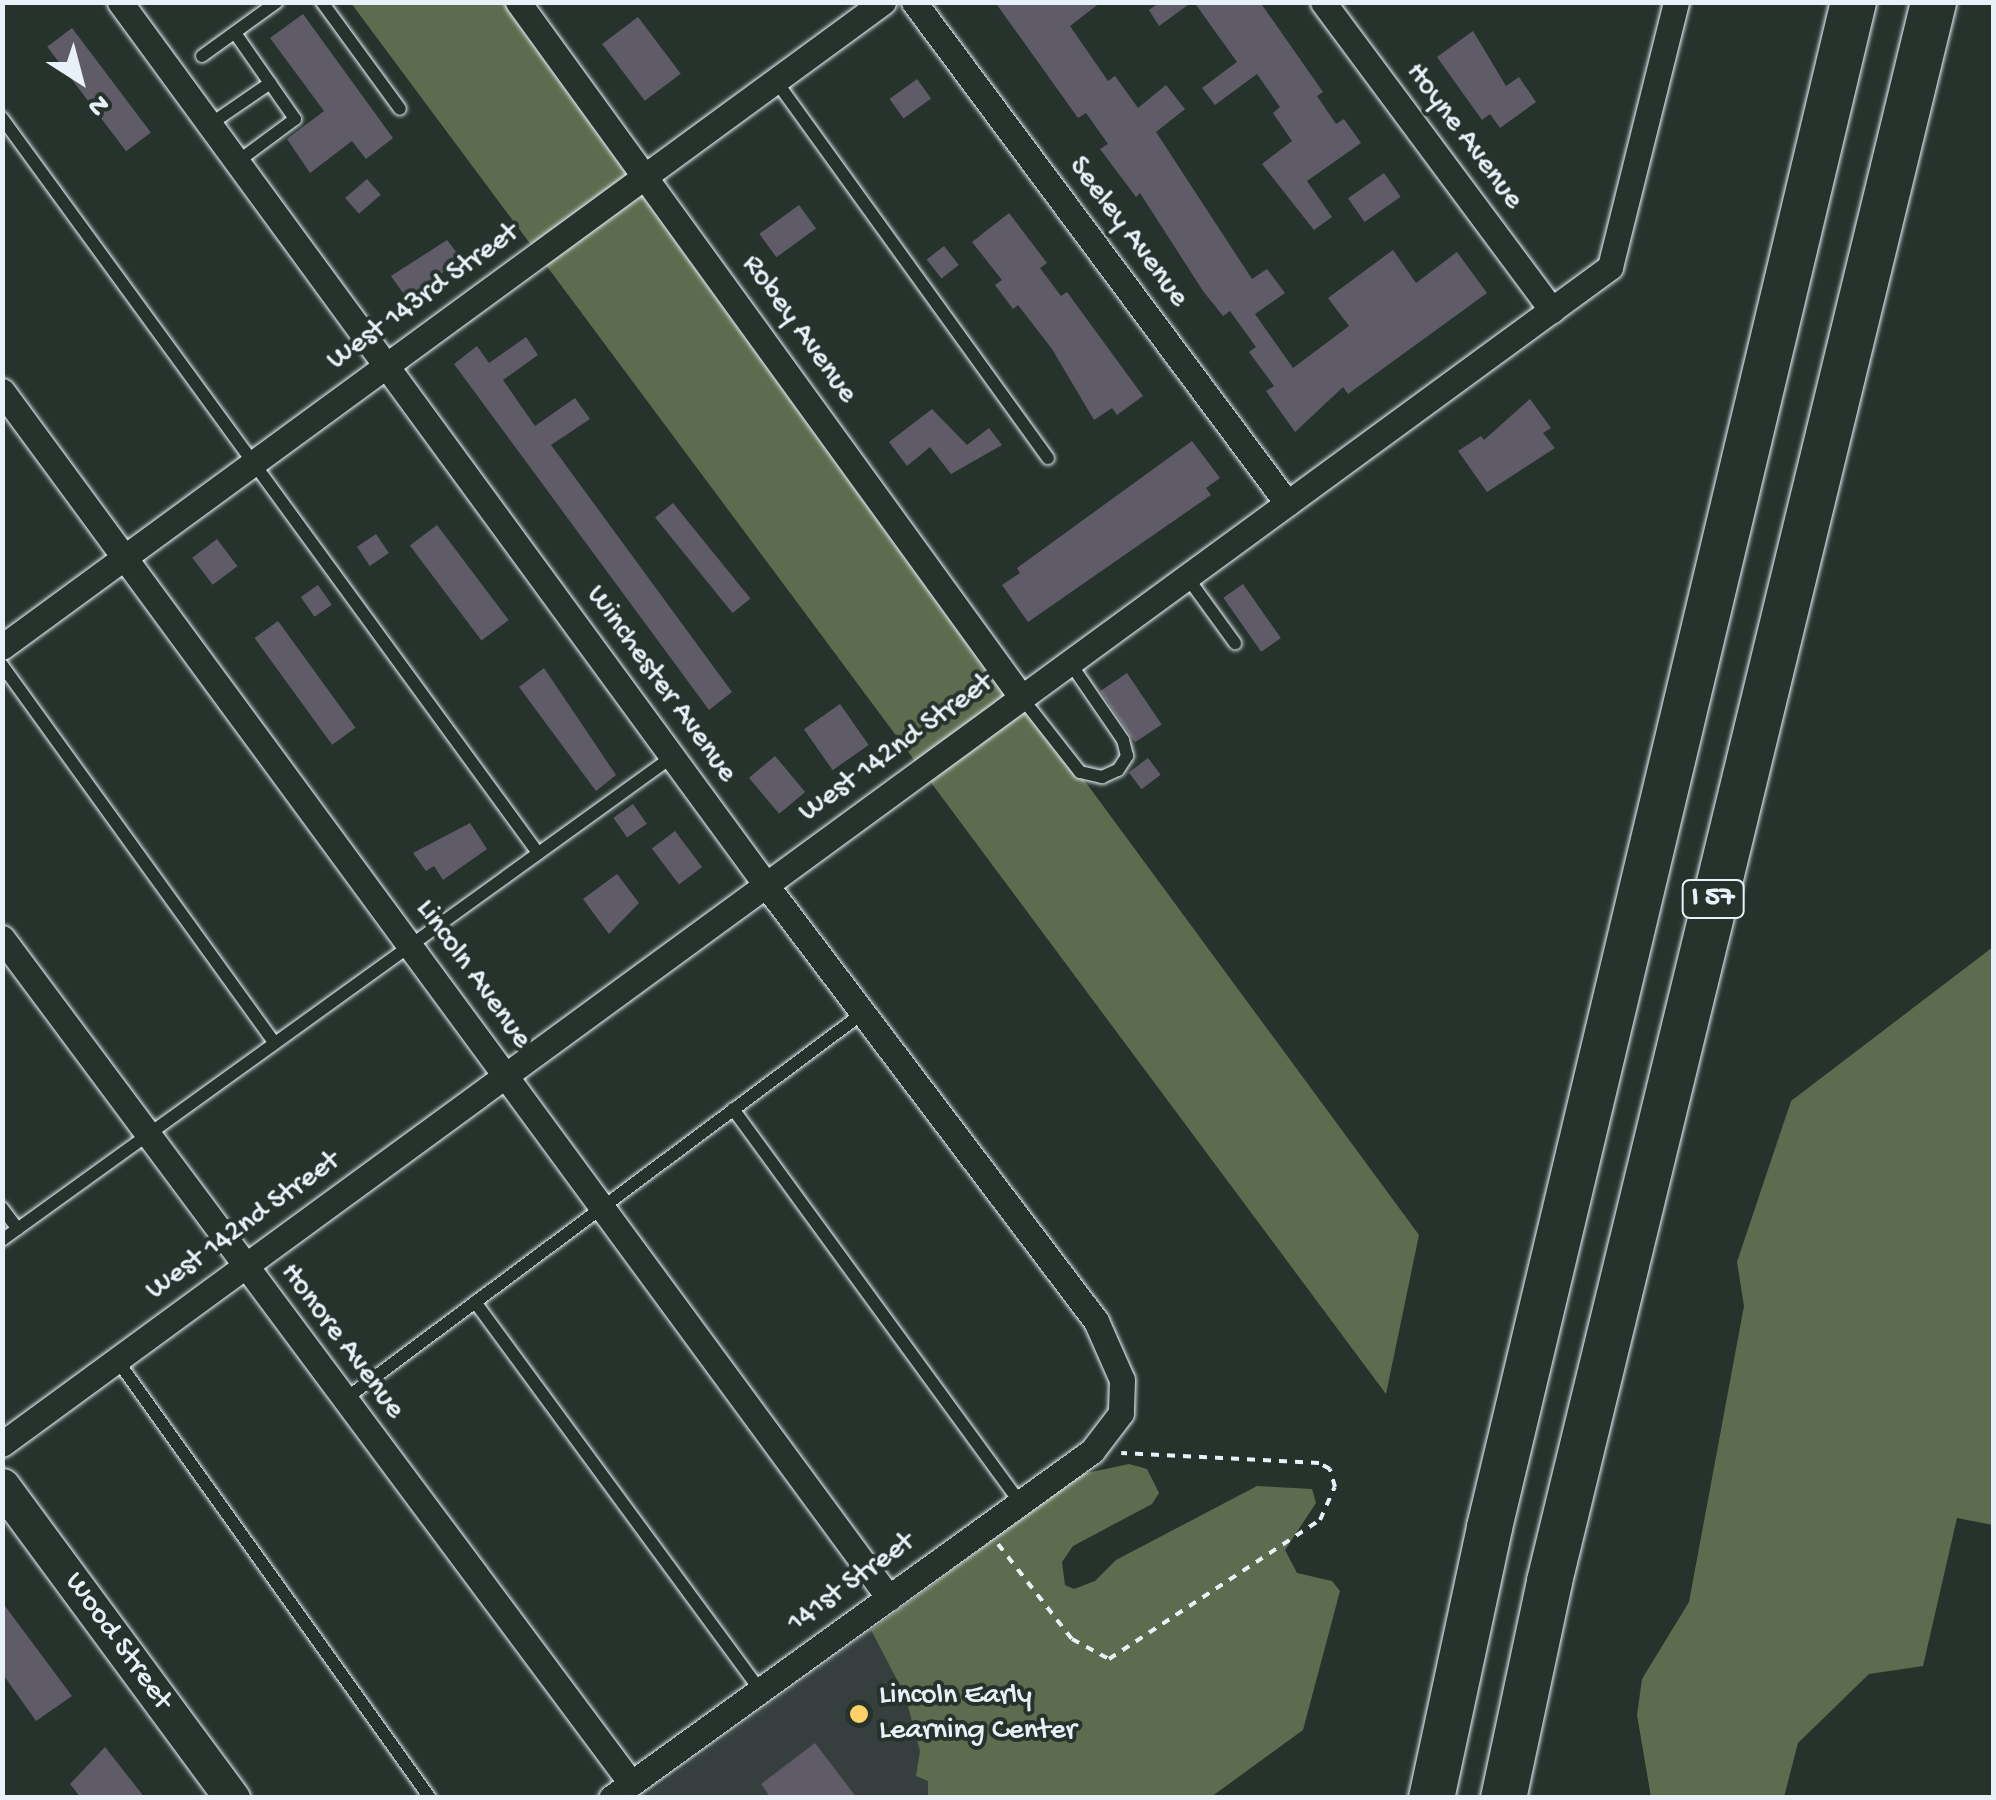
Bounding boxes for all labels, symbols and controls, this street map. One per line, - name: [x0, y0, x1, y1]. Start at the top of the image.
- north arrow: [30, 30, 130, 130]
- street label: Hoyne Avenue: [1396, 56, 1530, 218]
- text: N: [81, 86, 115, 123]
- street label: Seeley Avenue: [1059, 151, 1195, 315]
- street label: West 143rd Street: [321, 216, 527, 380]
- street label: Robey Avenue: [732, 249, 864, 411]
- street label: Winchester Avenue: [576, 579, 744, 791]
- street label: West 142nd Street: [793, 666, 1001, 832]
- road number: I 57: [1680, 876, 1746, 922]
- street label: Lincoln Avenue: [406, 893, 538, 1057]
- street label: West 142nd Street: [140, 1144, 348, 1310]
- street label: Honore Avenue: [271, 1257, 411, 1427]
- street label: 141st Street: [781, 1526, 923, 1642]
- street label: Wood Street: [55, 1566, 179, 1718]
- place label: Lincoln Early Learning Center: [879, 1679, 1076, 1750]
- marker: Lincoln Early Learning Center: [848, 1703, 870, 1725]

